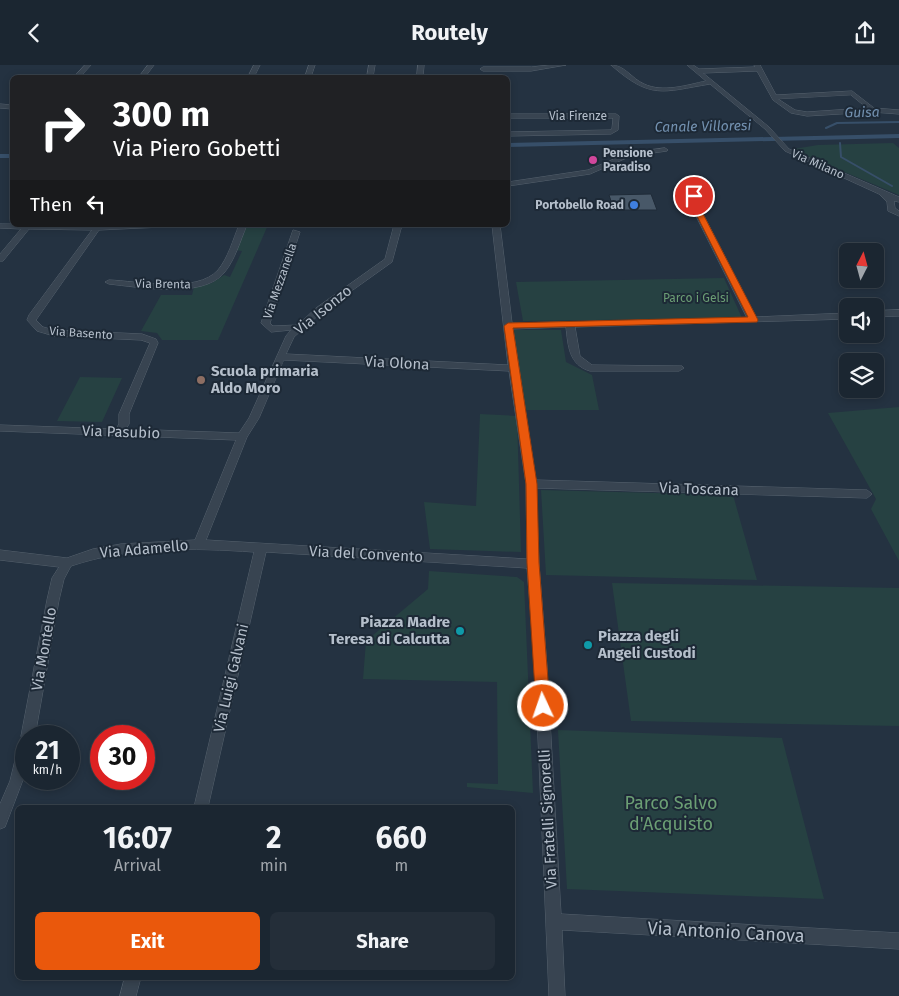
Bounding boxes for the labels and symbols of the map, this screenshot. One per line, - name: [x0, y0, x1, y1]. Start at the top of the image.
- water label: Guisa: [844, 104, 880, 121]
- street label: Via Firenze: [549, 109, 607, 123]
- water label: Canale Villoresi: [655, 117, 752, 136]
- place label: Pensione Paradiso: [603, 146, 654, 174]
- street label: Via Milano: [789, 146, 847, 182]
- marker: Pensione Paradiso: [587, 154, 599, 166]
- pin: [673, 175, 715, 217]
- place label: Portobello Road: [535, 198, 624, 212]
- marker: Portobello Road: [628, 199, 640, 211]
- street label: Via Mezzanella: [260, 241, 300, 321]
- north arrow: [839, 243, 884, 287]
- street label: Via Brenta: [135, 277, 191, 291]
- street label: Via Isonzo: [291, 281, 355, 339]
- park label: Parco i Gelsi: [663, 291, 729, 305]
- street label: Via Basento: [49, 324, 113, 342]
- street label: Via Olona: [364, 352, 430, 374]
- place label: Scuola primaria Aldo Moro: [210, 362, 319, 397]
- marker: Scuola primaria Aldo Moro: [195, 374, 207, 386]
- street label: Via Pasubio: [82, 422, 160, 442]
- street label: Via Toscana: [659, 479, 739, 499]
- street label: Via Adamello: [99, 536, 189, 562]
- street label: Via del Convento: [309, 542, 423, 566]
- street label: Via Montello: [28, 606, 60, 692]
- place label: Piazza Madre Teresa di Calcutta: [329, 613, 450, 648]
- street label: Via Luigi Galvani: [210, 622, 252, 734]
- marker: Piazza Madre Teresa di Calcutta: [454, 625, 466, 637]
- place label: Piazza degli Angeli Custodi: [597, 627, 696, 662]
- marker: Piazza degli Angeli Custodi: [582, 639, 594, 651]
- position arrow: [516, 679, 568, 731]
- speed limit sign: 30: [90, 725, 155, 790]
- street label: Via Fratelli Signorelli: [535, 749, 561, 889]
- park label: Parco Salvo d'Acquisto: [624, 792, 718, 835]
- street label: Via Antonio Canova: [647, 917, 805, 947]

